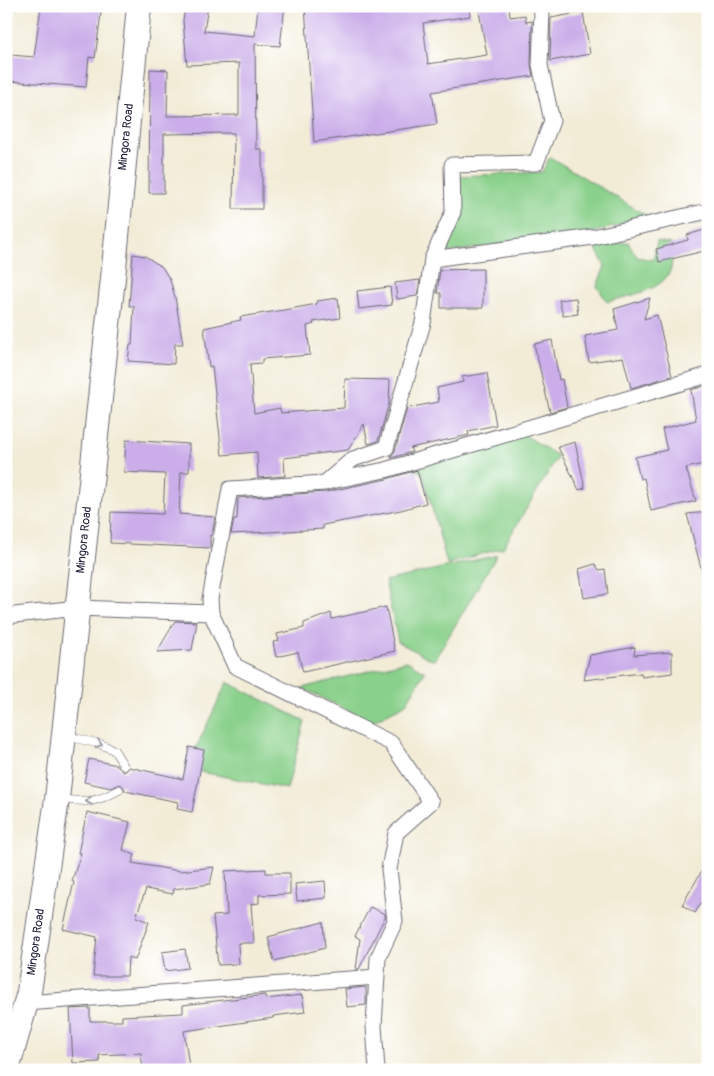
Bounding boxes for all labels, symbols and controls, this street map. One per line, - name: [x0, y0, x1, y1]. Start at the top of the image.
- street label: Mingora Road: [115, 103, 137, 171]
- street label: Mingora Road: [73, 506, 95, 574]
- one-way arrow: [94, 738, 102, 748]
- one-way arrow: [85, 795, 93, 806]
- street label: Mingora Road: [24, 908, 48, 976]

